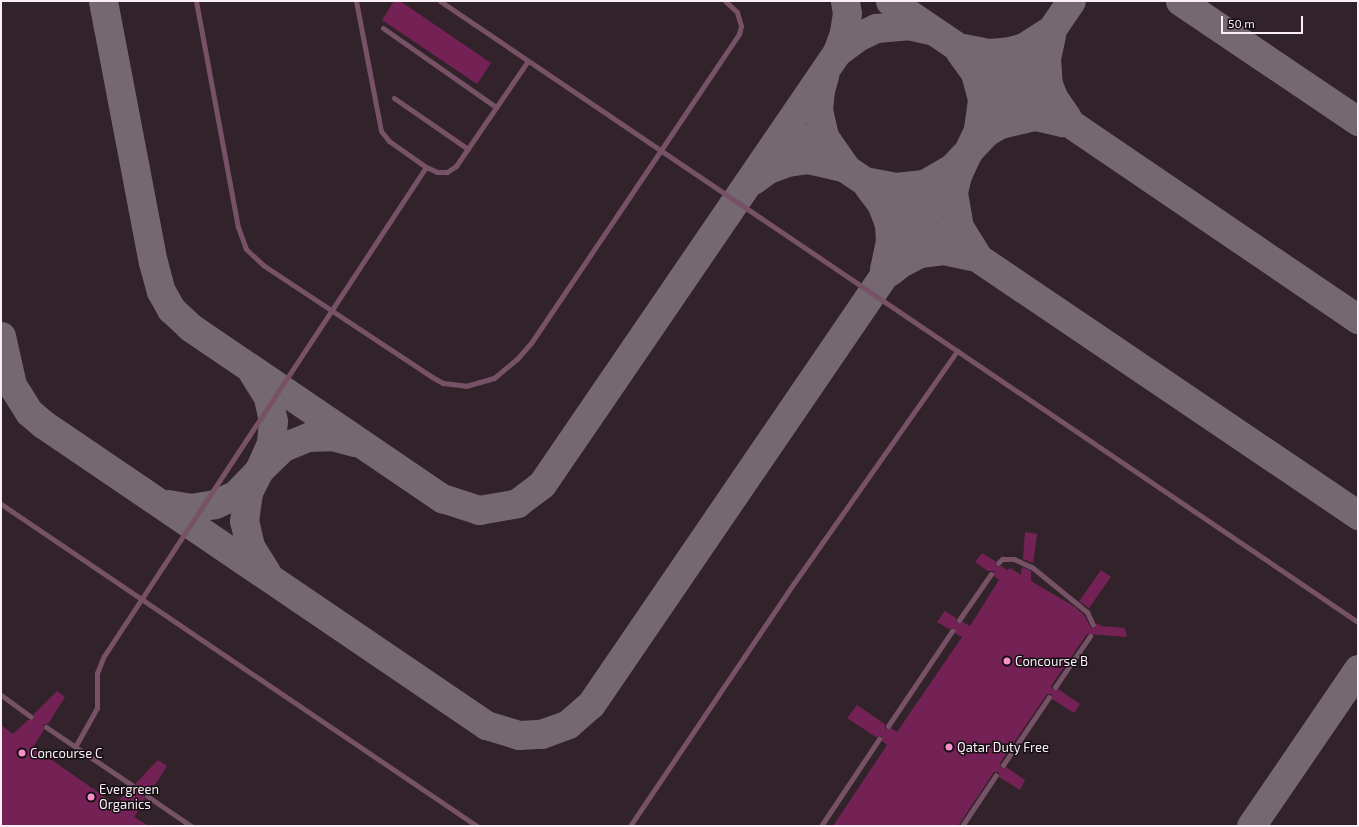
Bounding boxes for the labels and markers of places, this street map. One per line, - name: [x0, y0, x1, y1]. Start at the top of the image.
- place label: Concourse B: [1015, 653, 1088, 669]
- marker: Concourse B: [1002, 656, 1012, 666]
- place label: Qatar Duty Free: [957, 739, 1050, 755]
- marker: Qatar Duty Free: [944, 742, 954, 752]
- place label: Concourse C: [30, 745, 103, 761]
- marker: Concourse C: [17, 748, 27, 758]
- place label: Evergreen Organics: [99, 782, 159, 813]
- marker: Evergreen Organics: [86, 792, 96, 802]

